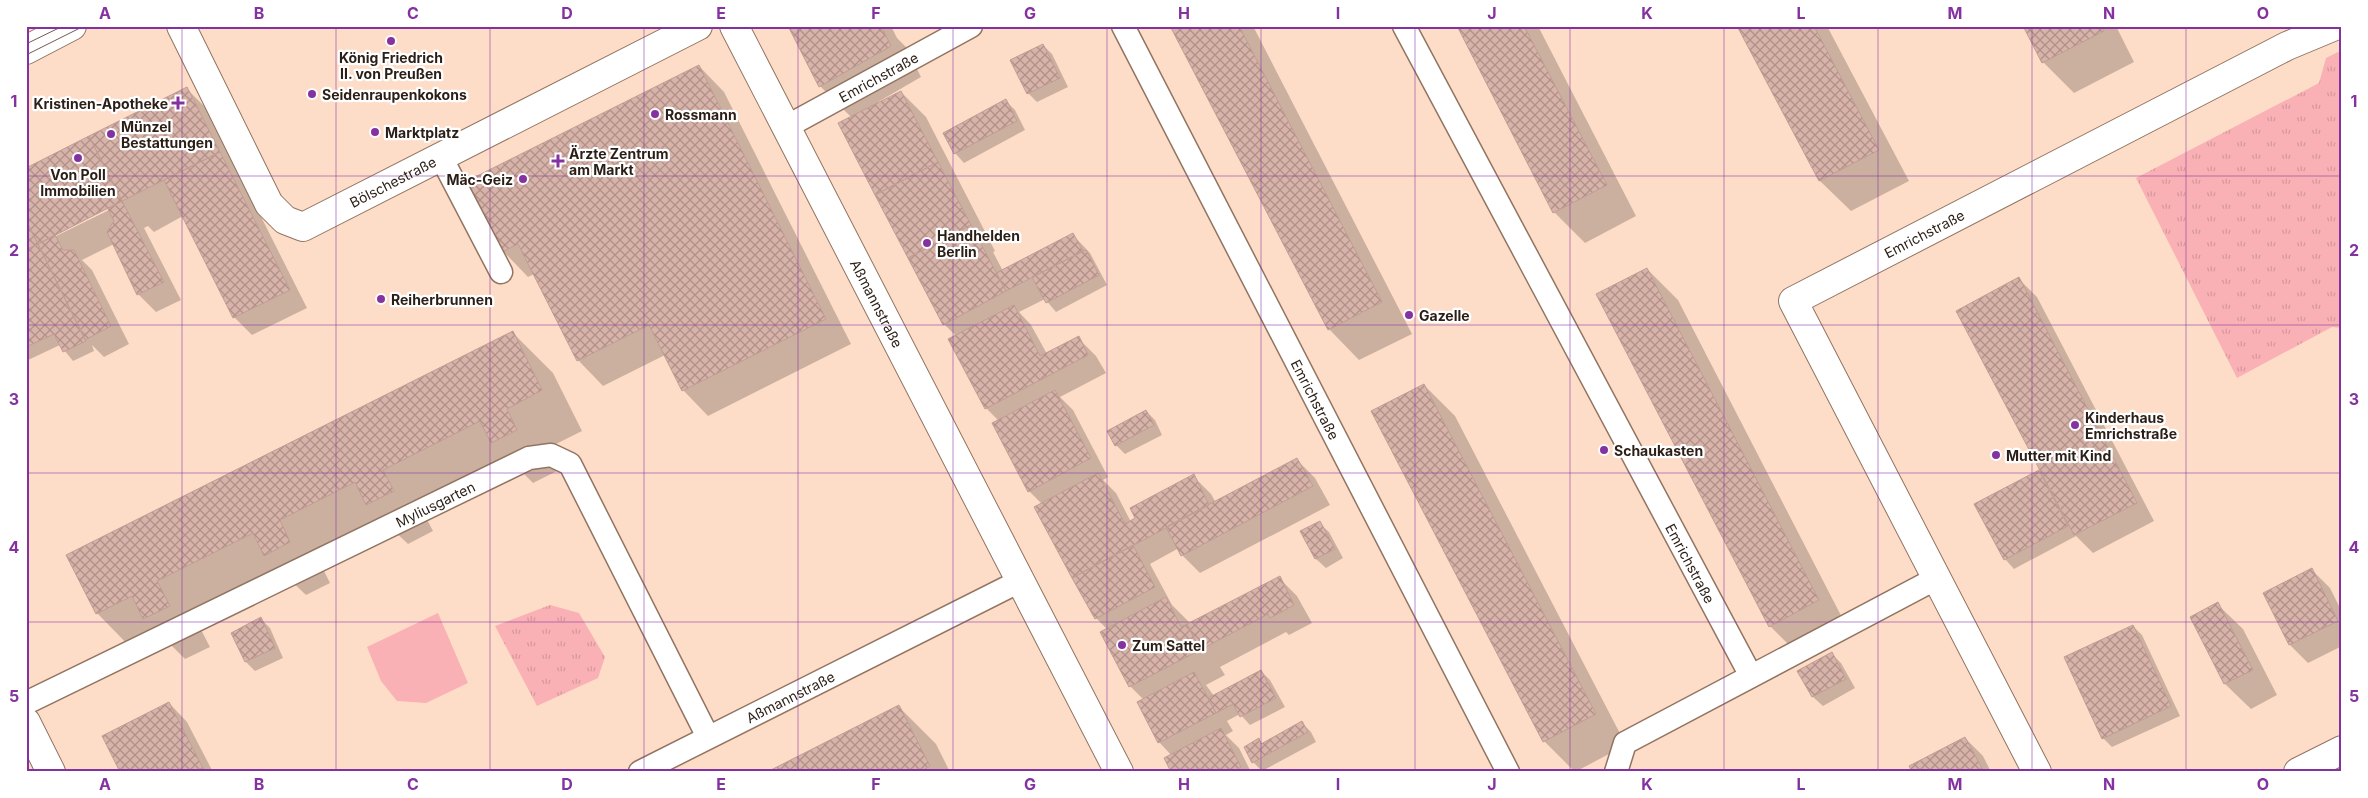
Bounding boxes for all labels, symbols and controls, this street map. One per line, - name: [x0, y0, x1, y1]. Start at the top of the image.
- text: A: [99, 3, 111, 23]
- text: B: [254, 3, 264, 23]
- text: C: [407, 3, 419, 23]
- text: D: [561, 3, 573, 23]
- text: E: [716, 3, 726, 23]
- text: F: [871, 3, 881, 23]
- text: G: [1024, 3, 1036, 23]
- text: H: [1178, 3, 1190, 23]
- text: I: [1336, 3, 1340, 23]
- text: J: [1487, 3, 1497, 23]
- text: K: [1641, 3, 1653, 23]
- text: L: [1796, 3, 1806, 23]
- text: M: [1948, 3, 1962, 23]
- text: N: [2103, 3, 2115, 23]
- text: O: [2257, 3, 2269, 23]
- marker: König Friedrich II. von Preußen: [385, 35, 397, 47]
- street label: Emrichstraße: [836, 48, 921, 105]
- place label: König Friedrich II. von Preußen: [339, 49, 443, 82]
- place label: Seidenraupenkokons: [322, 86, 467, 103]
- marker: Seidenraupenkokons: [306, 88, 318, 100]
- text: 1: [11, 91, 17, 111]
- text: 1: [2351, 91, 2357, 111]
- place label: Kristinen-Apotheke: [33, 95, 168, 112]
- marker: Kristinen-Apotheke: [172, 97, 184, 109]
- place label: Rossmann: [665, 106, 737, 123]
- marker: Rossmann: [649, 108, 661, 120]
- place label: Münzel Bestattungen: [121, 118, 213, 151]
- place label: Marktplatz: [385, 124, 459, 141]
- marker: Marktplatz: [369, 126, 381, 138]
- marker: Münzel Bestattungen: [105, 128, 117, 140]
- place label: Ärzte Zentrum am Markt: [569, 145, 669, 178]
- marker: Von Poll Immobilien: [72, 152, 84, 164]
- street label: Bölschestraße: [346, 152, 439, 210]
- marker: Ärzte Zentrum am Markt: [551, 154, 565, 168]
- place label: Von Poll Immobilien: [40, 166, 116, 199]
- place label: Mäc-Geiz: [446, 171, 513, 188]
- marker: Mäc-Geiz: [517, 173, 529, 185]
- street label: Emrichstraße: [1881, 206, 1967, 261]
- place label: Handhelden Berlin: [937, 227, 1020, 260]
- marker: Handhelden Berlin: [921, 237, 933, 249]
- text: 2: [9, 240, 19, 260]
- text: 2: [2349, 240, 2359, 260]
- street label: Aßmannstraße: [847, 256, 907, 350]
- place label: Reiherbrunnen: [391, 291, 493, 308]
- marker: Reiherbrunnen: [375, 293, 387, 305]
- place label: Gazelle: [1419, 307, 1470, 324]
- marker: Gazelle: [1403, 309, 1415, 321]
- street label: Emrichstraße: [1288, 356, 1343, 442]
- text: 3: [9, 389, 19, 409]
- text: 3: [2349, 389, 2359, 409]
- place label: Kinderhaus Emrichstraße: [2085, 409, 2177, 442]
- marker: Kinderhaus Emrichstraße: [2069, 419, 2081, 431]
- place label: Schaukasten: [1614, 442, 1703, 459]
- marker: Schaukasten: [1598, 444, 1610, 456]
- place label: Mutter mit Kind: [2006, 447, 2111, 464]
- marker: Mutter mit Kind: [1990, 449, 2002, 461]
- street label: Myliusgarten: [393, 477, 477, 530]
- street label: Emrichstraße: [1663, 521, 1719, 606]
- text: 4: [9, 537, 20, 557]
- text: 4: [2349, 537, 2360, 557]
- place label: Zum Sattel: [1132, 637, 1205, 654]
- marker: Zum Sattel: [1116, 639, 1128, 651]
- street label: Aßmannstraße: [743, 667, 837, 726]
- text: 5: [9, 686, 19, 706]
- text: 5: [2349, 686, 2359, 706]
- text: A: [99, 774, 111, 794]
- text: B: [254, 774, 264, 794]
- text: C: [407, 774, 419, 794]
- text: D: [561, 774, 573, 794]
- text: E: [716, 774, 726, 794]
- text: F: [871, 774, 881, 794]
- text: G: [1024, 774, 1036, 794]
- text: H: [1178, 774, 1190, 794]
- text: I: [1336, 774, 1340, 794]
- text: J: [1487, 774, 1497, 794]
- text: K: [1641, 774, 1653, 794]
- text: L: [1796, 774, 1806, 794]
- text: M: [1948, 774, 1962, 794]
- text: N: [2103, 774, 2115, 794]
- text: O: [2257, 774, 2269, 794]

